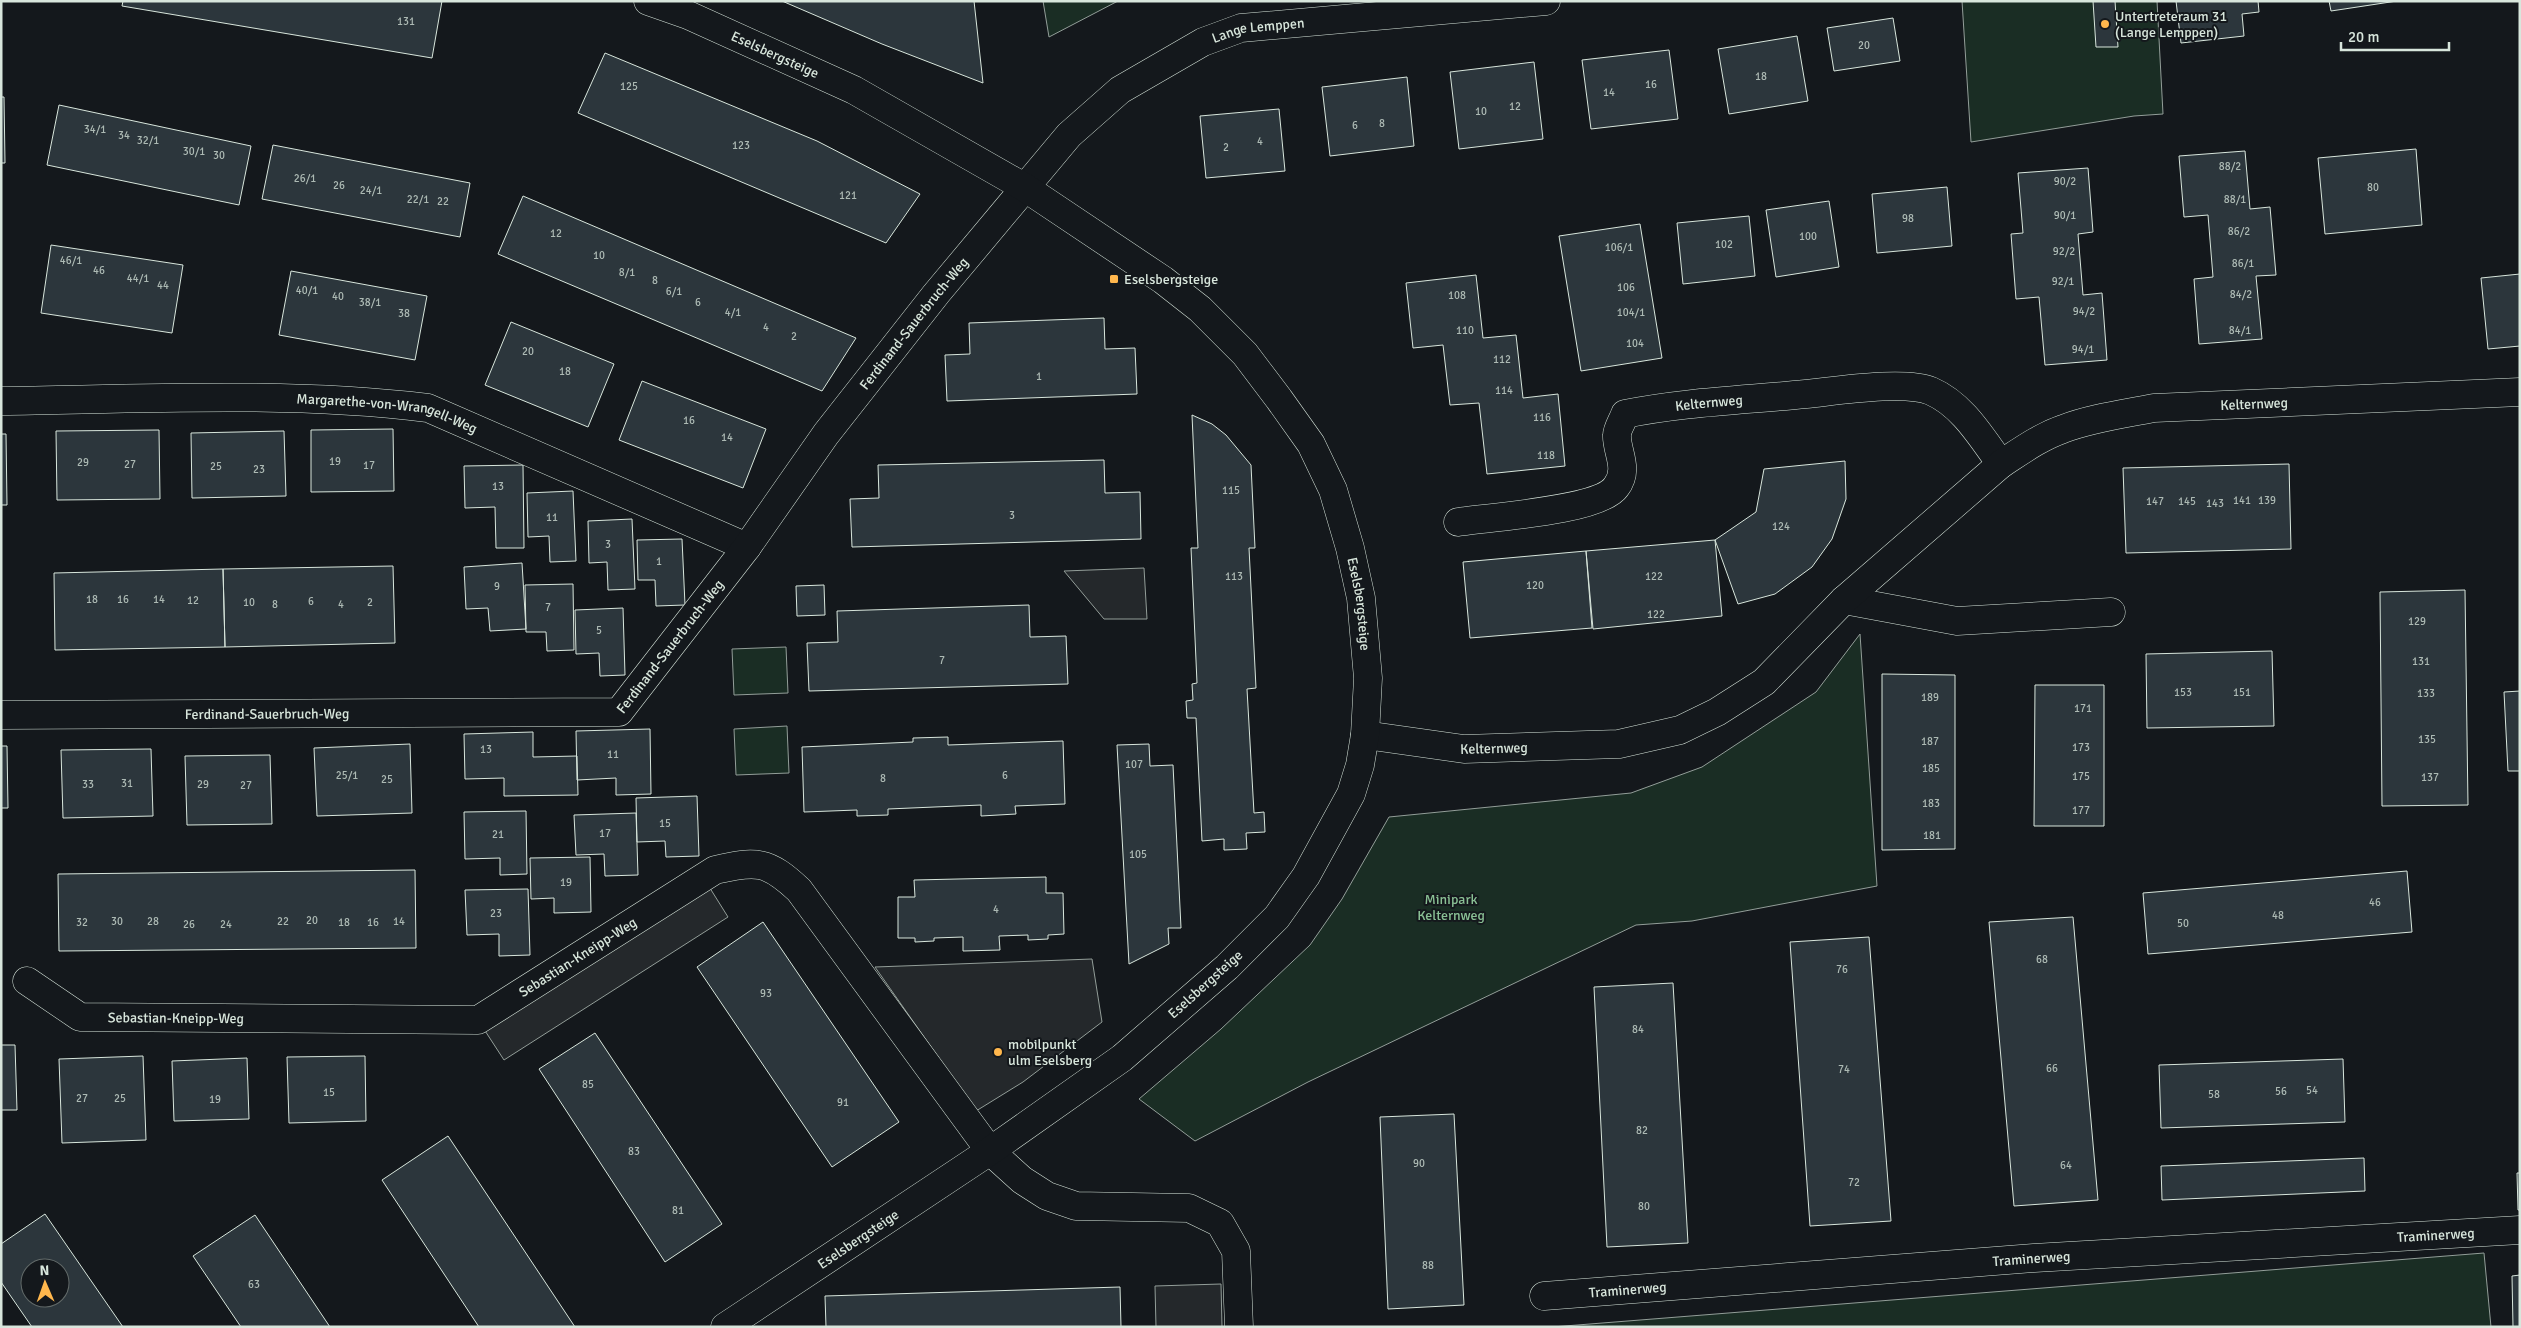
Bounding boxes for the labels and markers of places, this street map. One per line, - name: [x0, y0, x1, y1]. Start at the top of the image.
- place label: Untertreteraum 31 (Lange Lemppen): [2115, 8, 2227, 41]
- marker: Untertreteraum 31 (Lange Lemppen): [2099, 18, 2111, 30]
- place label: Eselsbergsteige: [1124, 271, 1218, 288]
- marker: Eselsbergsteige: [1108, 273, 1120, 285]
- place label: mobilpunkt ulm Eselsberg: [1008, 1036, 1092, 1069]
- marker: mobilpunkt ulm Eselsberg: [992, 1046, 1004, 1058]

